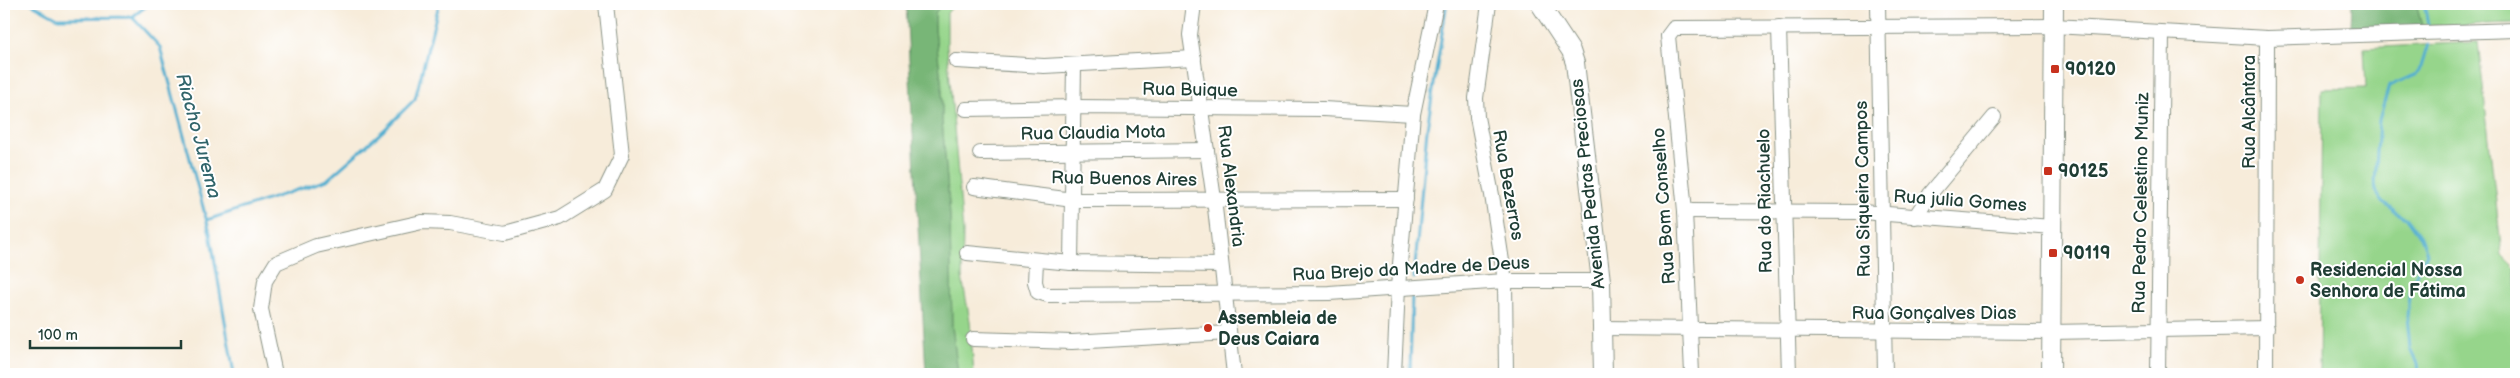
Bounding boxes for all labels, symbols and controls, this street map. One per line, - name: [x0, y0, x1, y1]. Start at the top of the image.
- street label: Rua Alcântara: [2239, 55, 2260, 169]
- place label: 90120: [2065, 59, 2116, 80]
- marker: 90120: [2049, 63, 2061, 75]
- water label: Riacho Jurema: [170, 71, 226, 201]
- street label: Avenida Pedras Preciosas: [1567, 78, 1609, 290]
- street label: Rua Buique: [1142, 79, 1238, 101]
- street label: Rua Pedro Celestino Muniz: [2129, 92, 2153, 314]
- street label: Rua Siqueira Campos: [1851, 100, 1875, 278]
- street label: Rua Claudia Mota: [1020, 121, 1166, 145]
- street label: Rua Alexandria: [1213, 124, 1249, 248]
- street label: Rua Bom Conselho: [1648, 127, 1680, 285]
- street label: Rua Bezerros: [1488, 128, 1528, 242]
- street label: Rua do Riachuelo: [1753, 128, 1777, 274]
- place label: 90125: [2058, 161, 2109, 182]
- marker: 90125: [2042, 165, 2054, 177]
- street label: Rua Buenos Aires: [1051, 167, 1197, 191]
- street label: Rua julia Gomes: [1893, 186, 2027, 216]
- place label: 90119: [2063, 243, 2110, 264]
- marker: 90119: [2047, 247, 2059, 259]
- street label: Rua Brejo da Madre de Deus: [1292, 252, 1530, 286]
- place label: Residencial Nossa Senhora de Fátima: [2310, 260, 2466, 302]
- marker: Residencial Nossa Senhora de Fátima: [2294, 274, 2306, 286]
- street label: Rua Gonçalves Dias: [1852, 303, 2017, 324]
- place label: Assembleia de Deus Caiara: [1217, 308, 1337, 350]
- scale bar: [30, 318, 181, 350]
- marker: Assembleia de Deus Caiara: [1202, 322, 1214, 334]
- text: 100 m: [38, 326, 78, 345]

